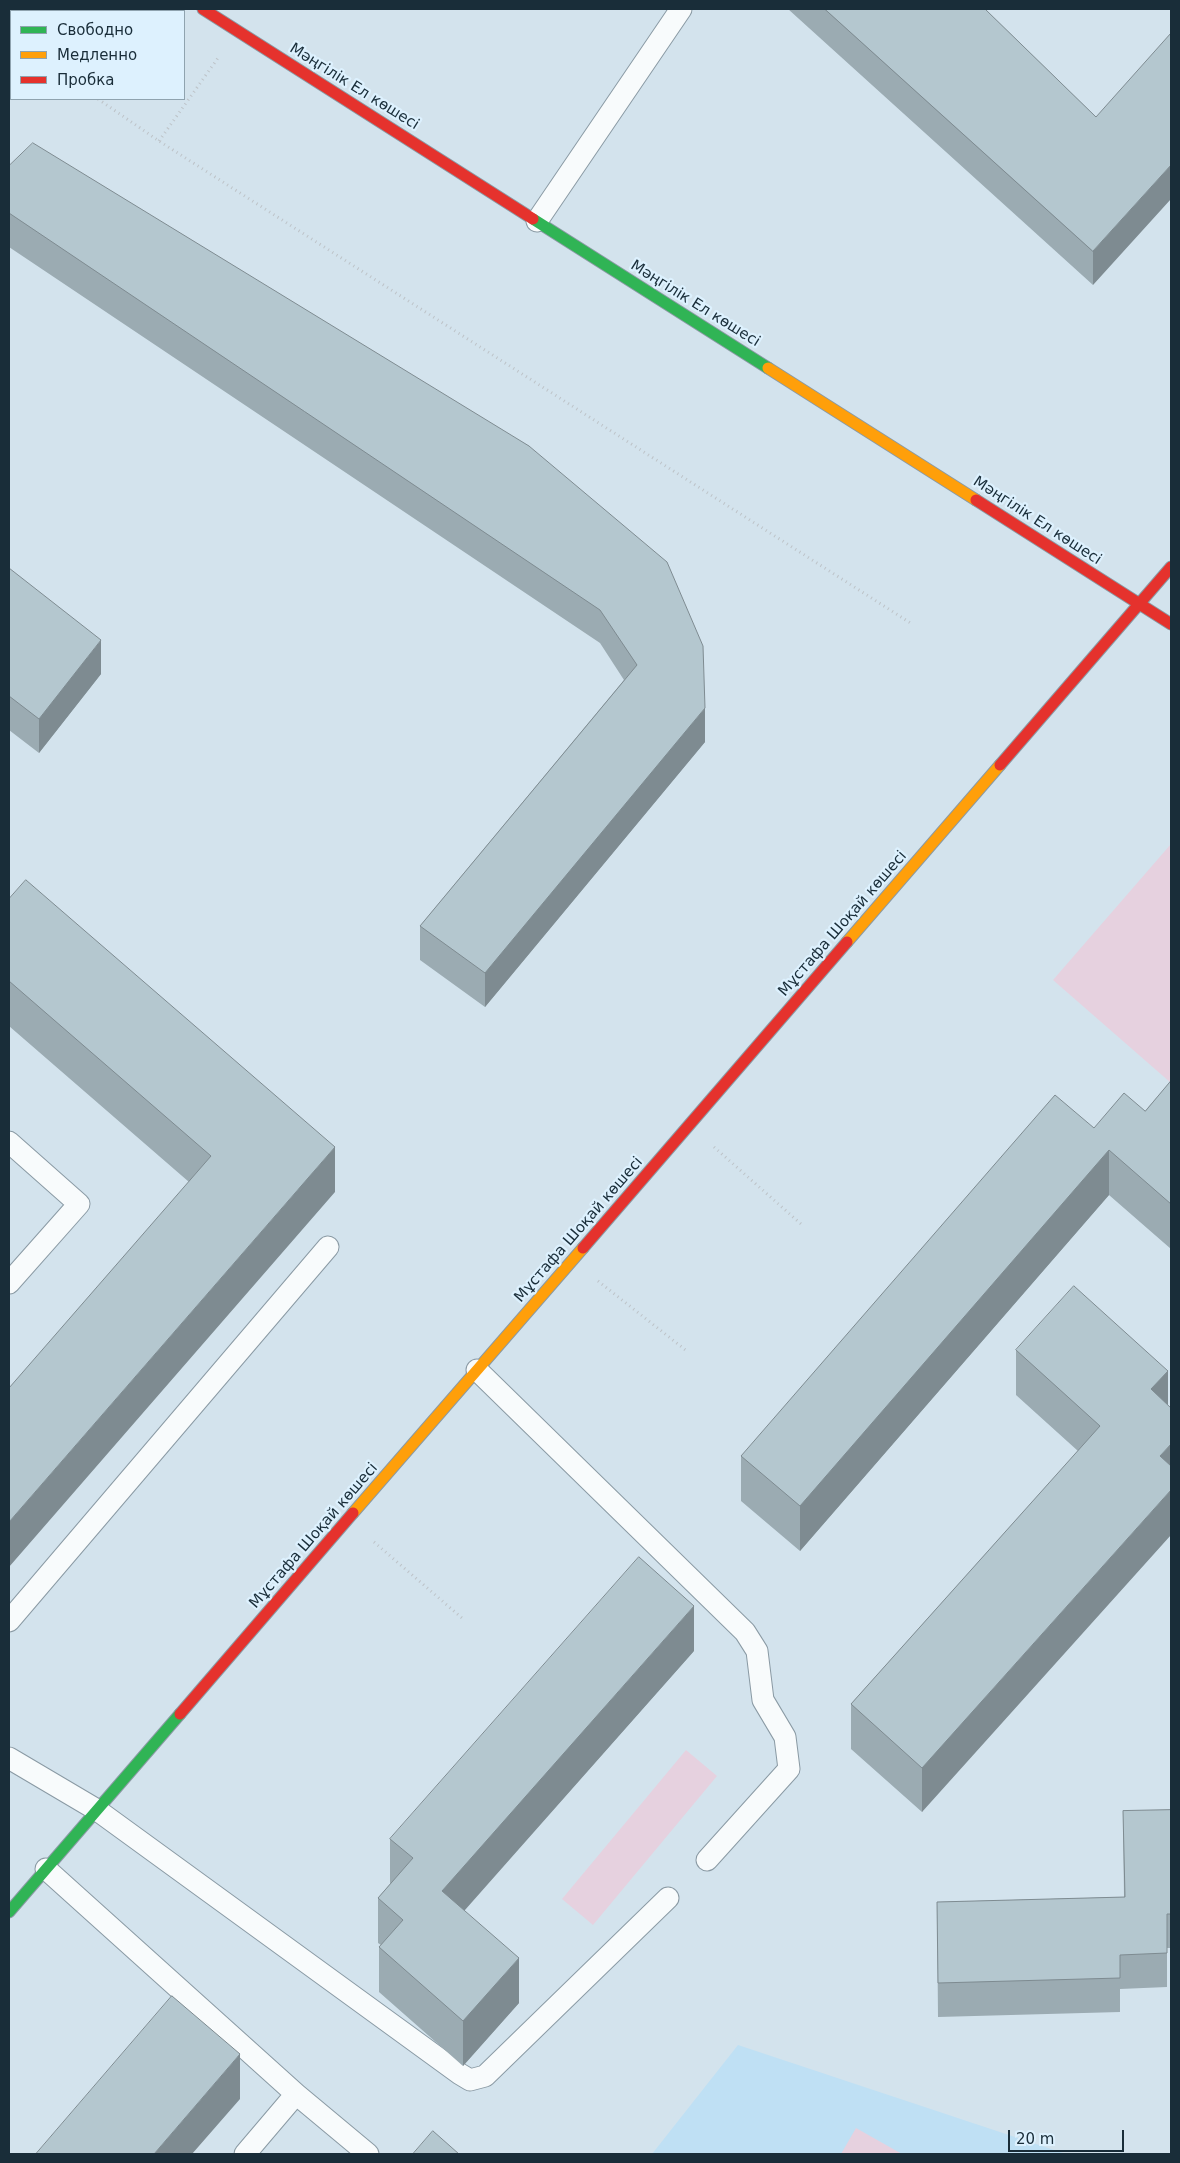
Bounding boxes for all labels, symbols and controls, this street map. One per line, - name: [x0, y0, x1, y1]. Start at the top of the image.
- legend: [10, 10, 185, 100]
- text: Свободно: [57, 21, 133, 39]
- street label: Мәңгілік Ел көшесі: [286, 40, 422, 134]
- text: Медленно: [57, 46, 137, 64]
- text: Пробка: [57, 71, 114, 89]
- street label: Мәңгілік Ел көшесі: [627, 257, 763, 351]
- street label: Мәңгілік Ел көшесі: [970, 473, 1104, 569]
- street label: Мұстафа Шоқай көшесі: [775, 848, 911, 1000]
- street label: Мұстафа Шоқай көшесі: [511, 1154, 647, 1306]
- street label: Мұстафа Шоқай көшесі: [246, 1460, 382, 1612]
- scale bar: [1010, 2120, 1126, 2152]
- text: 20 m: [1016, 2130, 1054, 2148]

